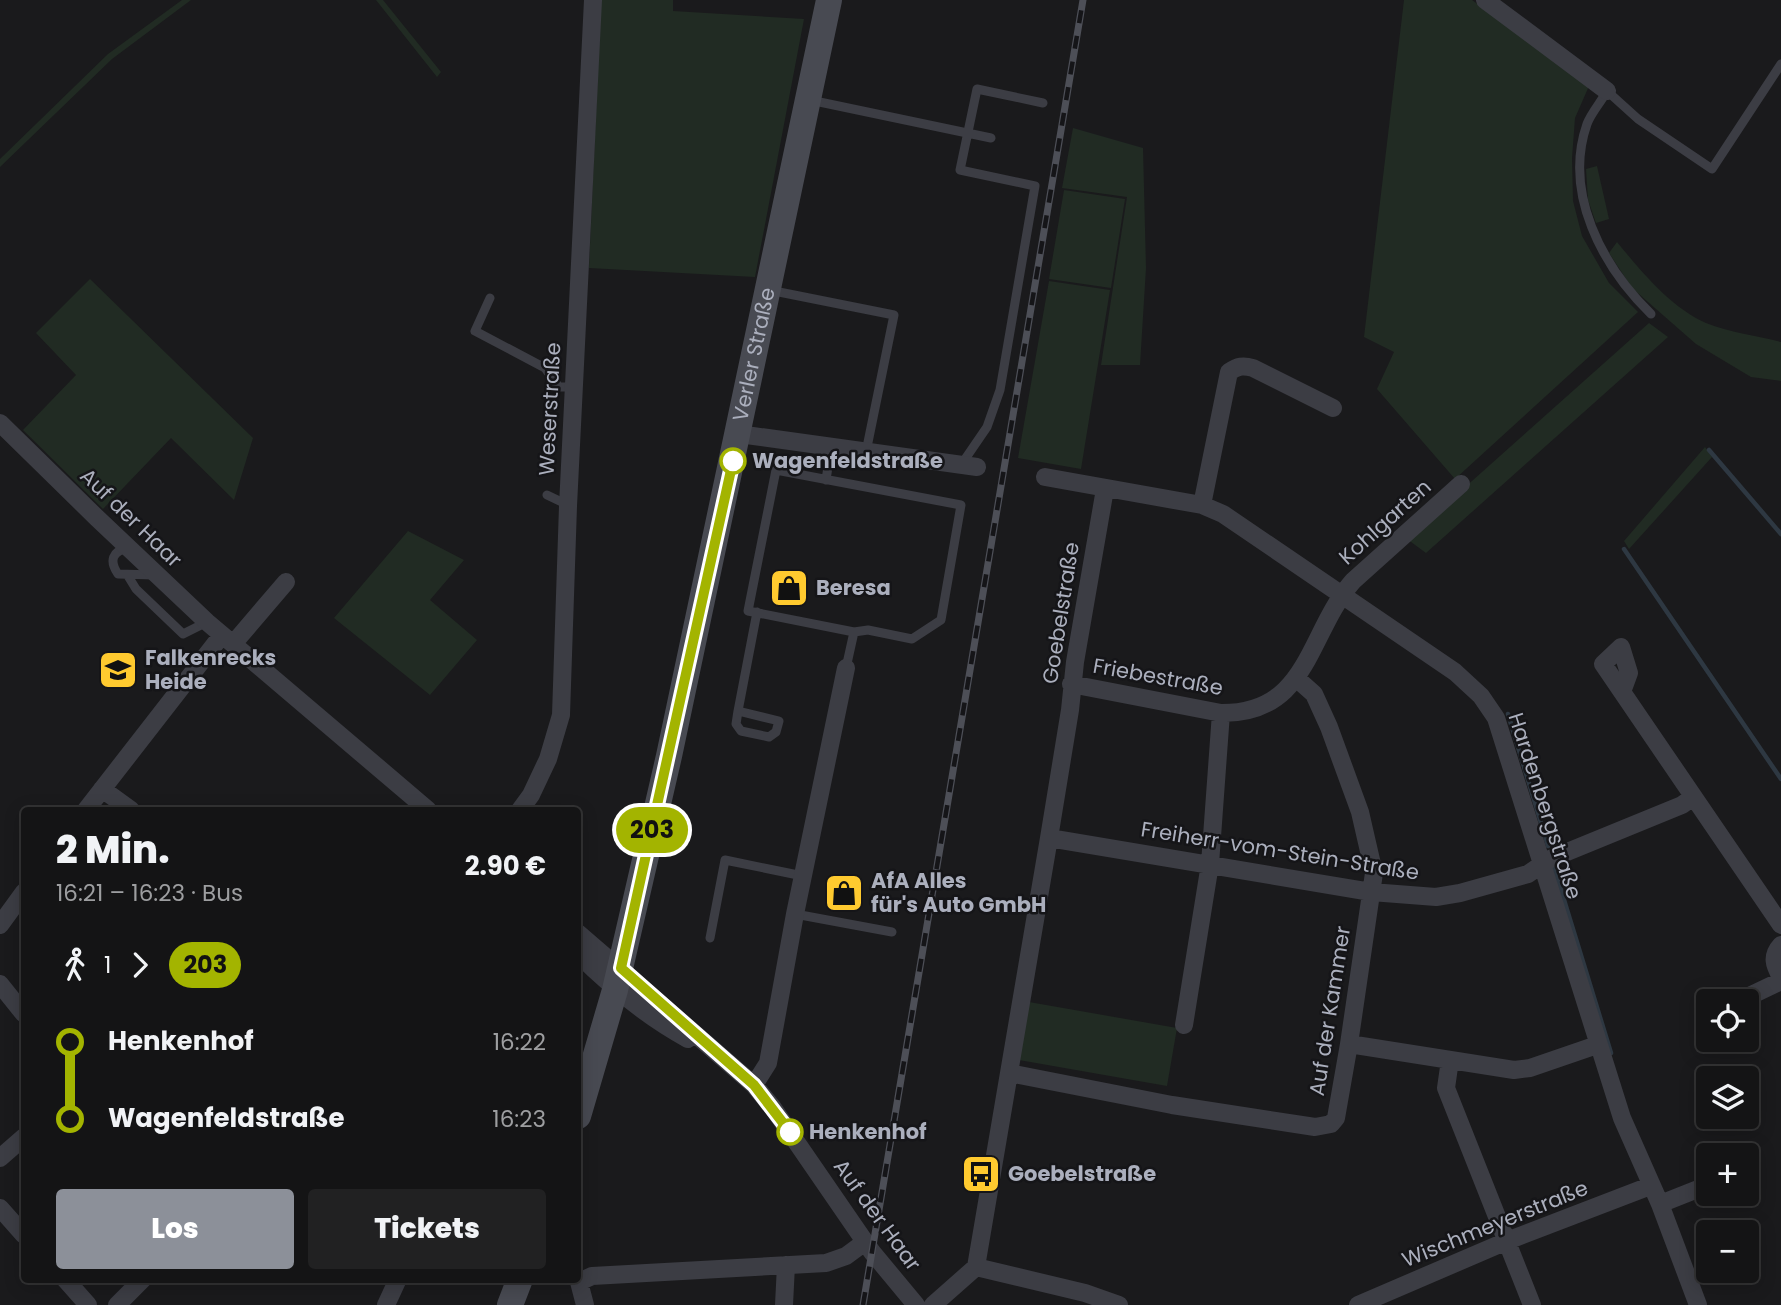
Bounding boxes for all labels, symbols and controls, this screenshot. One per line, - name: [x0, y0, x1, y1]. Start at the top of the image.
- street label: Verler Straße: [725, 285, 782, 424]
- street label: Weserstraße: [532, 342, 567, 476]
- place label: Wagenfeldstraße: [752, 446, 943, 475]
- marker: Wagenfeldstraße: [720, 448, 746, 474]
- street label: Auf der Haar: [74, 462, 189, 574]
- street label: Kohlgarten: [1332, 472, 1437, 571]
- street label: Goebelstraße: [1035, 540, 1086, 686]
- shop icon: Beresa: [768, 567, 810, 609]
- place label: Beresa: [816, 573, 891, 602]
- place label: Falkenrecks Heide: [145, 643, 276, 696]
- school or university icon: Falkenrecks Heide: [97, 649, 139, 691]
- street label: Friebestraße: [1091, 651, 1225, 702]
- street label: Hardenbergstraße: [1502, 709, 1589, 903]
- line badge: 203: [612, 807, 692, 853]
- text: 203: [630, 813, 674, 846]
- street label: Freiherr-vom-Stein-Straße: [1139, 814, 1421, 887]
- text: 2 Min.: [56, 823, 170, 876]
- text: 2.90 €: [465, 848, 546, 884]
- place label: AfA Alles für's Auto GmbH: [871, 866, 1046, 919]
- shop icon: AfA Alles für's Auto GmbH: [823, 872, 865, 914]
- text: 16:21 – 16:23 · Bus: [56, 877, 243, 909]
- street label: Auf der Kammer: [1302, 924, 1357, 1098]
- icon: walk: [56, 946, 94, 984]
- icon: forward: [121, 946, 159, 984]
- text: 203: [183, 948, 227, 981]
- text: 1: [104, 949, 111, 981]
- map controls: [1696, 989, 1759, 1283]
- button: locate: [1696, 989, 1759, 1052]
- text: Henkenhof: [108, 1023, 254, 1059]
- text: 16:22: [493, 1026, 546, 1058]
- button: layers: [1696, 1066, 1759, 1129]
- text: Wagenfeldstraße: [108, 1100, 345, 1136]
- text: 16:23: [492, 1103, 546, 1135]
- place label: Henkenhof: [809, 1117, 927, 1146]
- marker: Henkenhof: [777, 1119, 803, 1145]
- button: +: [1696, 1143, 1759, 1206]
- street label: Auf der Haar: [827, 1153, 928, 1277]
- bus stop icon: Goebelstraße: [960, 1153, 1002, 1195]
- place label: Goebelstraße: [1008, 1159, 1156, 1188]
- street label: Wischmeyerstraße: [1398, 1173, 1592, 1274]
- button: Los: [56, 1189, 294, 1269]
- button: Tickets: [308, 1189, 546, 1269]
- button: −: [1696, 1220, 1759, 1283]

